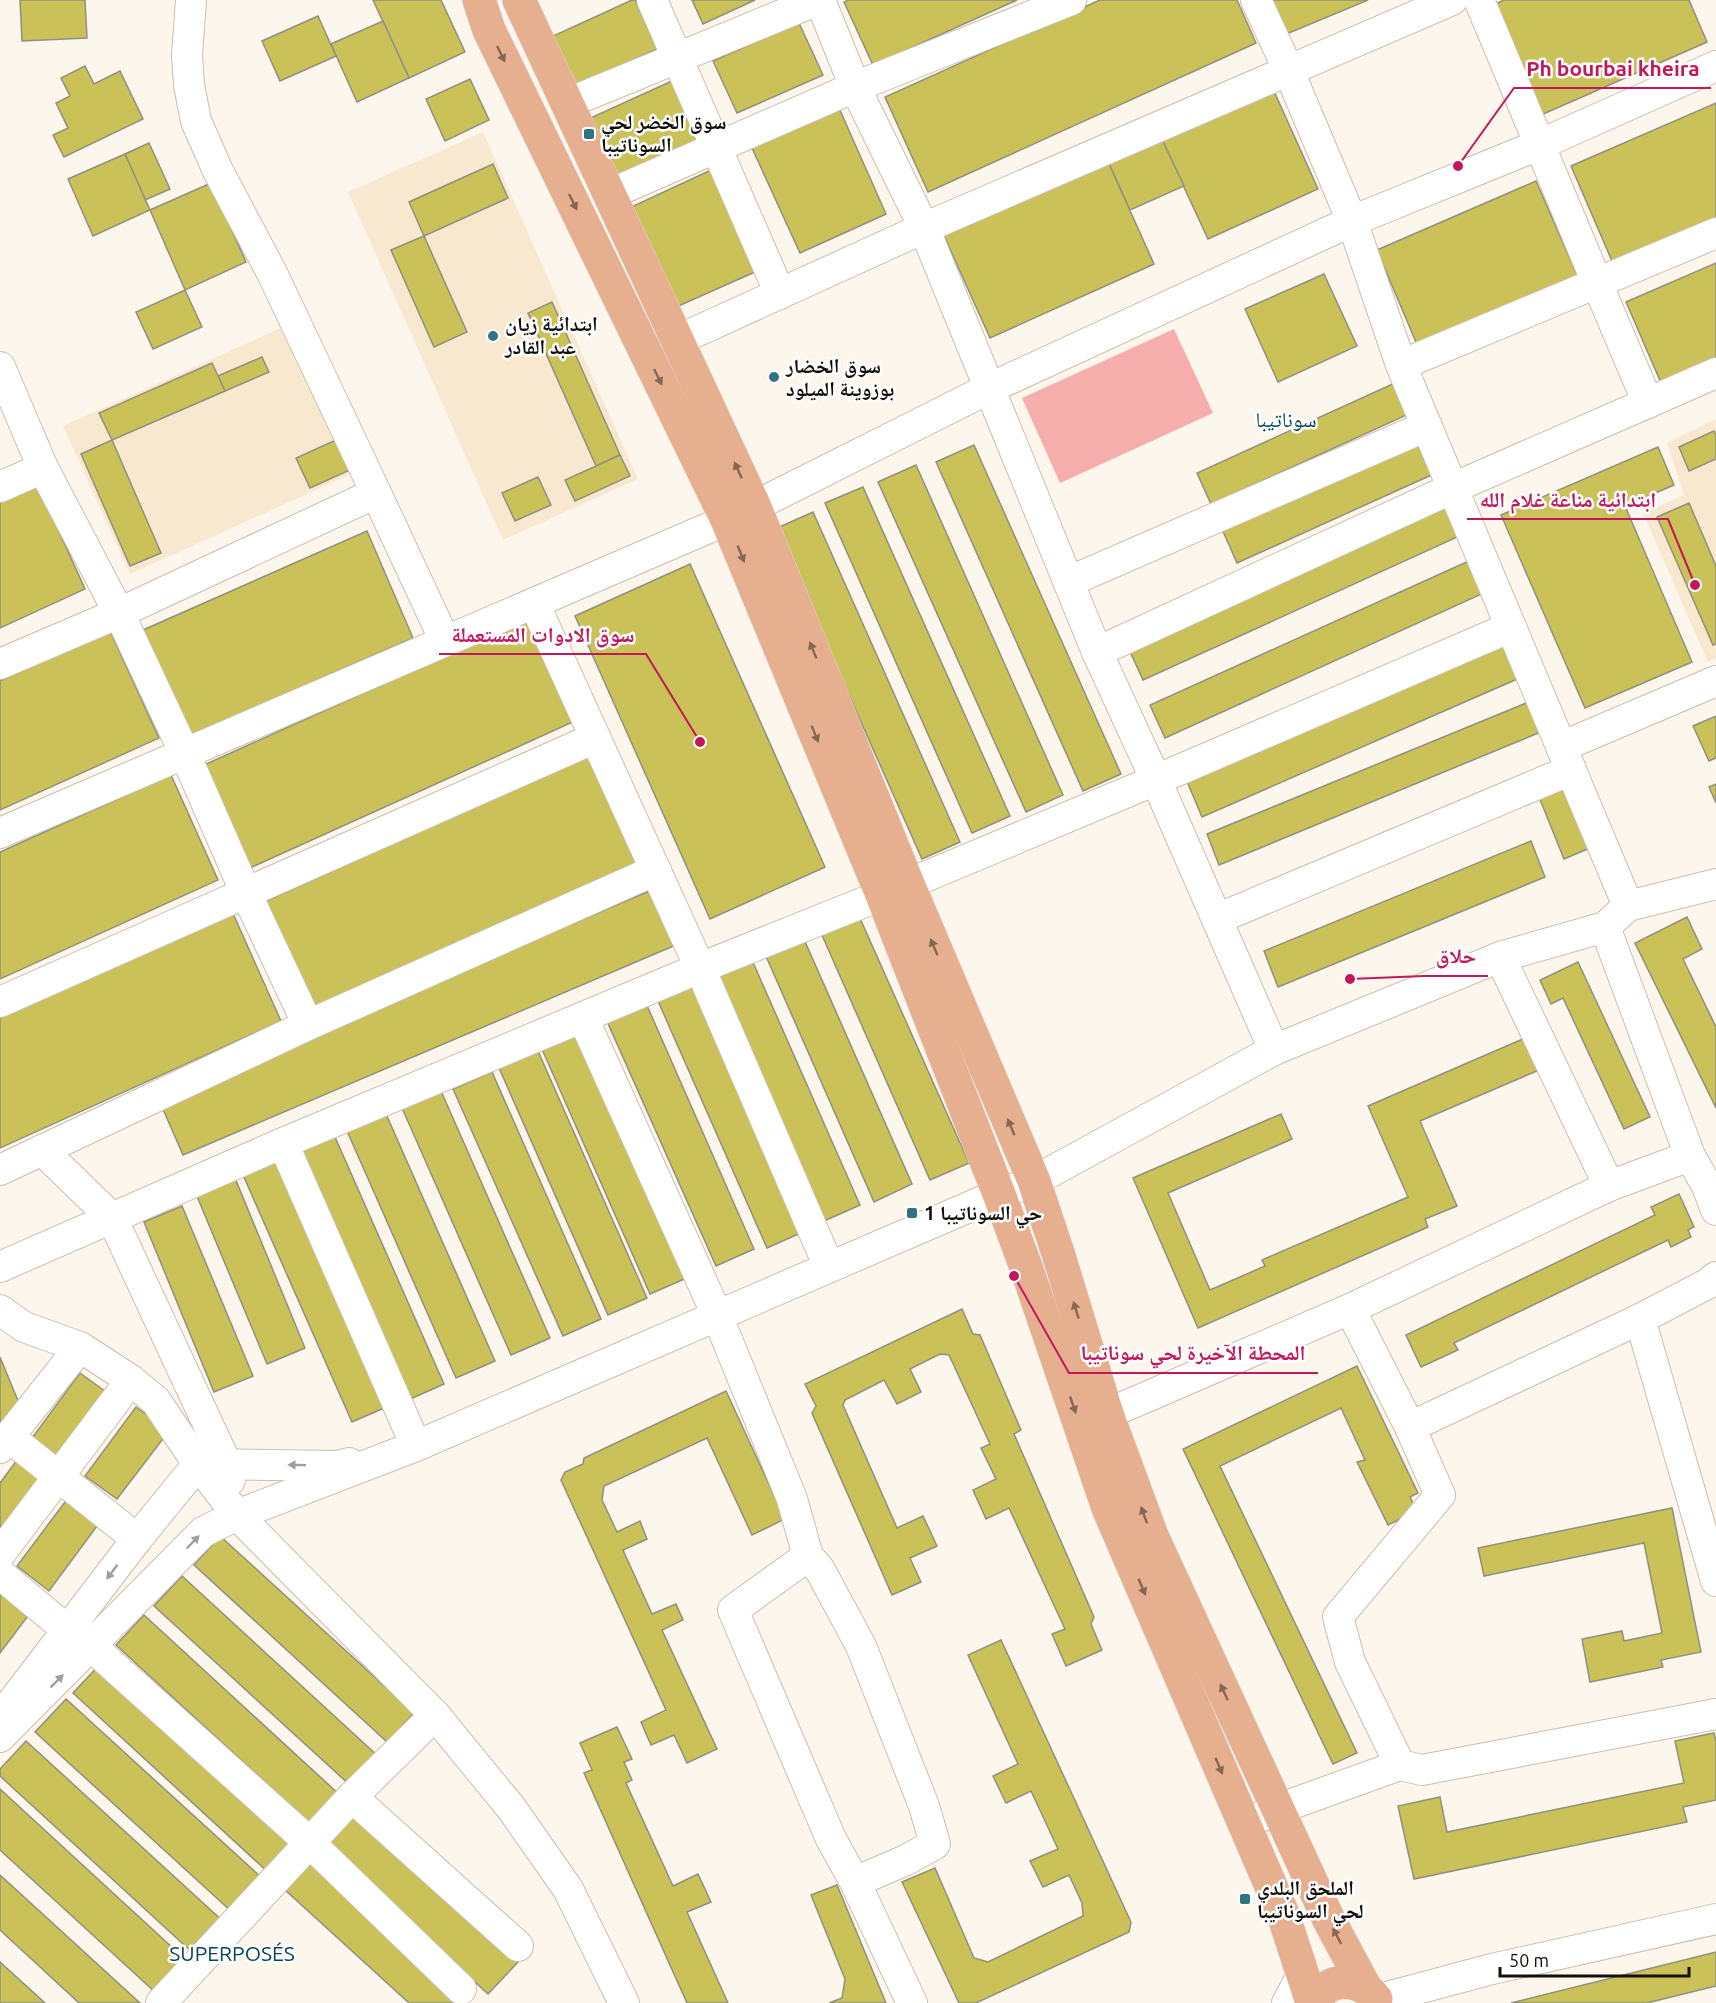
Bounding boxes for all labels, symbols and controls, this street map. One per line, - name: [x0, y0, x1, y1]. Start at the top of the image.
- one-way arrow: [497, 46, 506, 63]
- callout: Ph bourbai kheira: [1514, 49, 1711, 88]
- text: Ph bourbai kheira: [1526, 56, 1700, 80]
- place label: سوق الخضر لحي السوناتيبا: [601, 110, 727, 157]
- marker: سوق الخضر لحي السوناتيبا: [582, 127, 596, 141]
- one-way arrow: [567, 193, 577, 211]
- place label: ابتدائية زيان عبد القادر: [504, 312, 598, 359]
- marker: ابتدائية زيان عبد القادر: [486, 329, 500, 343]
- place label: سوق الخضار بوزوينة الميلود: [785, 354, 894, 401]
- one-way arrow: [653, 369, 663, 386]
- marker: سوق الخضار بوزوينة الميلود: [767, 370, 781, 384]
- district label: سوناتيبا: [1256, 407, 1316, 432]
- one-way arrow: [734, 462, 743, 479]
- callout: ابتدائية مناعة غلام الله: [1467, 480, 1668, 519]
- text: ابتدائية مناعة غلام الله: [1480, 487, 1656, 514]
- one-way arrow: [736, 545, 746, 563]
- callout: سوق الادوات المستعملة: [439, 615, 646, 654]
- text: سوق الادوات المستعملة: [452, 622, 634, 648]
- one-way arrow: [808, 641, 818, 659]
- one-way arrow: [811, 725, 820, 743]
- callout: حلاق: [1424, 937, 1488, 976]
- one-way arrow: [930, 939, 939, 956]
- text: حلاق: [1436, 943, 1476, 969]
- one-way arrow: [1006, 1118, 1015, 1136]
- place label: حي السوناتيبا 1: [924, 1201, 1042, 1229]
- marker: حي السوناتيبا 1: [905, 1206, 919, 1220]
- one-way arrow: [1071, 1301, 1080, 1319]
- callout: المحطة الآخيرة لحي سوناتيبا: [1069, 1334, 1318, 1373]
- text: المحطة الآخيرة لحي سوناتيبا: [1081, 1340, 1305, 1369]
- one-way arrow: [1069, 1396, 1078, 1414]
- one-way arrow: [287, 1460, 306, 1470]
- one-way arrow: [1139, 1505, 1149, 1523]
- one-way arrow: [186, 1535, 200, 1550]
- one-way arrow: [105, 1564, 118, 1580]
- one-way arrow: [1137, 1578, 1147, 1596]
- one-way arrow: [49, 1675, 63, 1689]
- one-way arrow: [1220, 1684, 1229, 1701]
- one-way arrow: [1215, 1757, 1224, 1775]
- place label: الملحق البلدي لحي السوناتيبا: [1257, 1876, 1364, 1927]
- marker: الملحق البلدي لحي السوناتيبا: [1238, 1892, 1252, 1906]
- one-way arrow: [1332, 1927, 1342, 1944]
- scale bar: [1500, 1940, 1689, 1978]
- district label: SUPERPOSÉS: [169, 1941, 295, 1965]
- text: 50 m: [1509, 1950, 1549, 1970]

